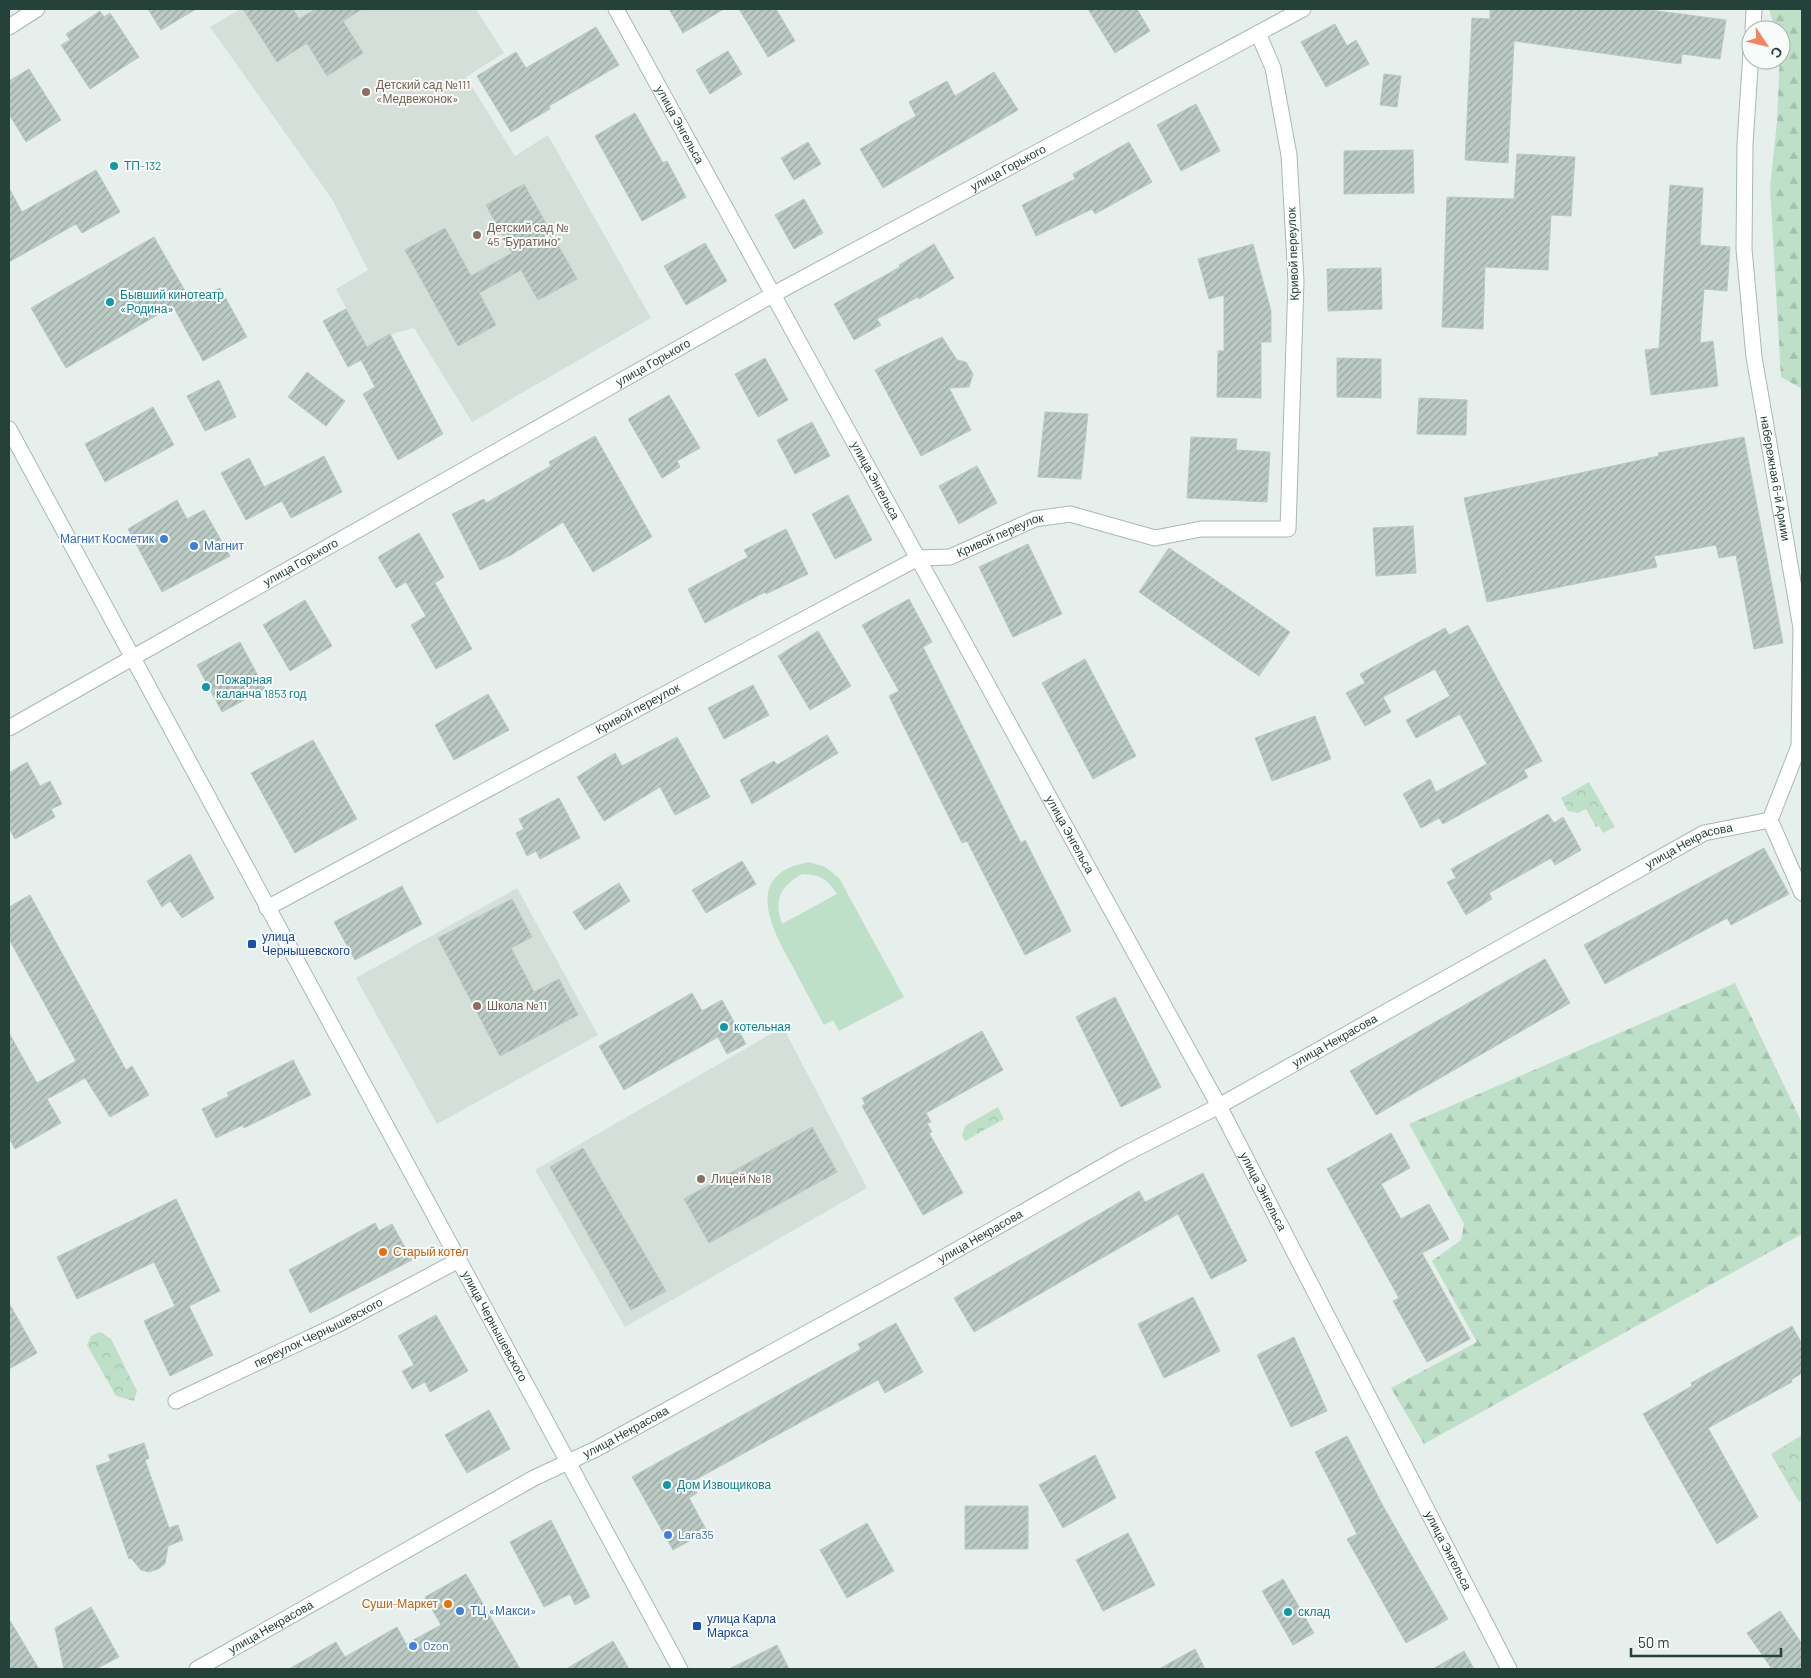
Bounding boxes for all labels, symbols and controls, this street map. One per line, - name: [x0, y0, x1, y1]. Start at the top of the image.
- north arrow: [1741, 20, 1791, 70]
- text: С: [1767, 44, 1787, 62]
- place label: Детский сад №111 «Медвежонок»: [376, 77, 470, 106]
- street label: улица Энгельса: [652, 83, 708, 166]
- marker: Детский сад №111 «Медвежонок»: [360, 86, 372, 98]
- street label: улица Горького: [968, 141, 1048, 194]
- place label: ТП-132: [124, 158, 162, 172]
- marker: ТП-132: [108, 160, 120, 172]
- street label: Кривой переулок: [1283, 206, 1302, 301]
- place label: Детский сад № 45 "Буратино": [487, 220, 569, 249]
- marker: Детский сад № 45 "Буратино": [471, 229, 483, 241]
- place label: Бывший кинотеатр «Родина»: [120, 287, 224, 316]
- marker: Бывший кинотеатр «Родина»: [104, 296, 116, 308]
- street label: улица Горького: [613, 335, 693, 389]
- street label: набережная 6-й Армии: [1758, 415, 1794, 542]
- street label: улица Энгельса: [848, 438, 903, 522]
- street label: Кривой переулок: [954, 510, 1045, 559]
- place label: Магнит Косметик: [60, 531, 155, 545]
- marker: Магнит Косметик: [158, 533, 170, 545]
- street label: улица Горького: [260, 535, 340, 589]
- place label: Магнит: [204, 538, 245, 552]
- marker: Магнит: [188, 540, 200, 552]
- place label: Пожарная каланча 1853 год: [216, 672, 307, 701]
- street label: Кривой переулок: [593, 679, 683, 736]
- marker: Пожарная каланча 1853 год: [200, 681, 212, 693]
- street label: улица Энгельса: [1043, 792, 1098, 876]
- street label: улица Некрасова: [1642, 819, 1734, 872]
- place label: улица Чернышевского: [262, 929, 350, 958]
- marker: улица Чернышевского: [246, 938, 258, 950]
- place label: Школа №11: [487, 998, 547, 1012]
- marker: Школа №11: [471, 1000, 483, 1012]
- street label: улица Некрасова: [1289, 1010, 1380, 1070]
- place label: котельная: [734, 1019, 790, 1033]
- marker: котельная: [718, 1021, 730, 1033]
- street label: улица Энгельса: [1237, 1149, 1290, 1233]
- place label: Лицей №18: [711, 1171, 771, 1186]
- marker: Лицей №18: [695, 1173, 707, 1185]
- street label: улица Некрасова: [935, 1206, 1025, 1266]
- place label: Старый котел: [393, 1244, 469, 1259]
- marker: Старый котел: [377, 1246, 389, 1258]
- street label: улица Чернышевского: [459, 1268, 531, 1384]
- street label: переулок Чернышевского: [251, 1294, 385, 1369]
- street label: улица Некрасова: [580, 1402, 671, 1461]
- place label: Дом Извощикова: [677, 1477, 772, 1492]
- marker: Дом Извощикова: [661, 1479, 673, 1491]
- street label: улица Энгельса: [1422, 1508, 1475, 1592]
- place label: Lara35: [678, 1527, 714, 1541]
- marker: Lara35: [662, 1529, 674, 1541]
- place label: Суши-Маркет: [362, 1596, 439, 1611]
- street label: улица Некрасова: [226, 1597, 316, 1657]
- marker: Суши-Маркет: [442, 1598, 454, 1610]
- place label: ТЦ «Макси»: [470, 1603, 536, 1618]
- place label: склад: [1298, 1604, 1330, 1619]
- marker: ТЦ «Макси»: [454, 1605, 466, 1617]
- marker: склад: [1282, 1606, 1294, 1618]
- place label: улица Карла Маркса: [707, 1611, 776, 1640]
- marker: улица Карла Маркса: [691, 1620, 703, 1632]
- scale bar: [1631, 1626, 1781, 1658]
- text: 50 m: [1638, 1633, 1670, 1651]
- place label: Ozon: [423, 1638, 449, 1652]
- marker: Ozon: [407, 1640, 419, 1652]

